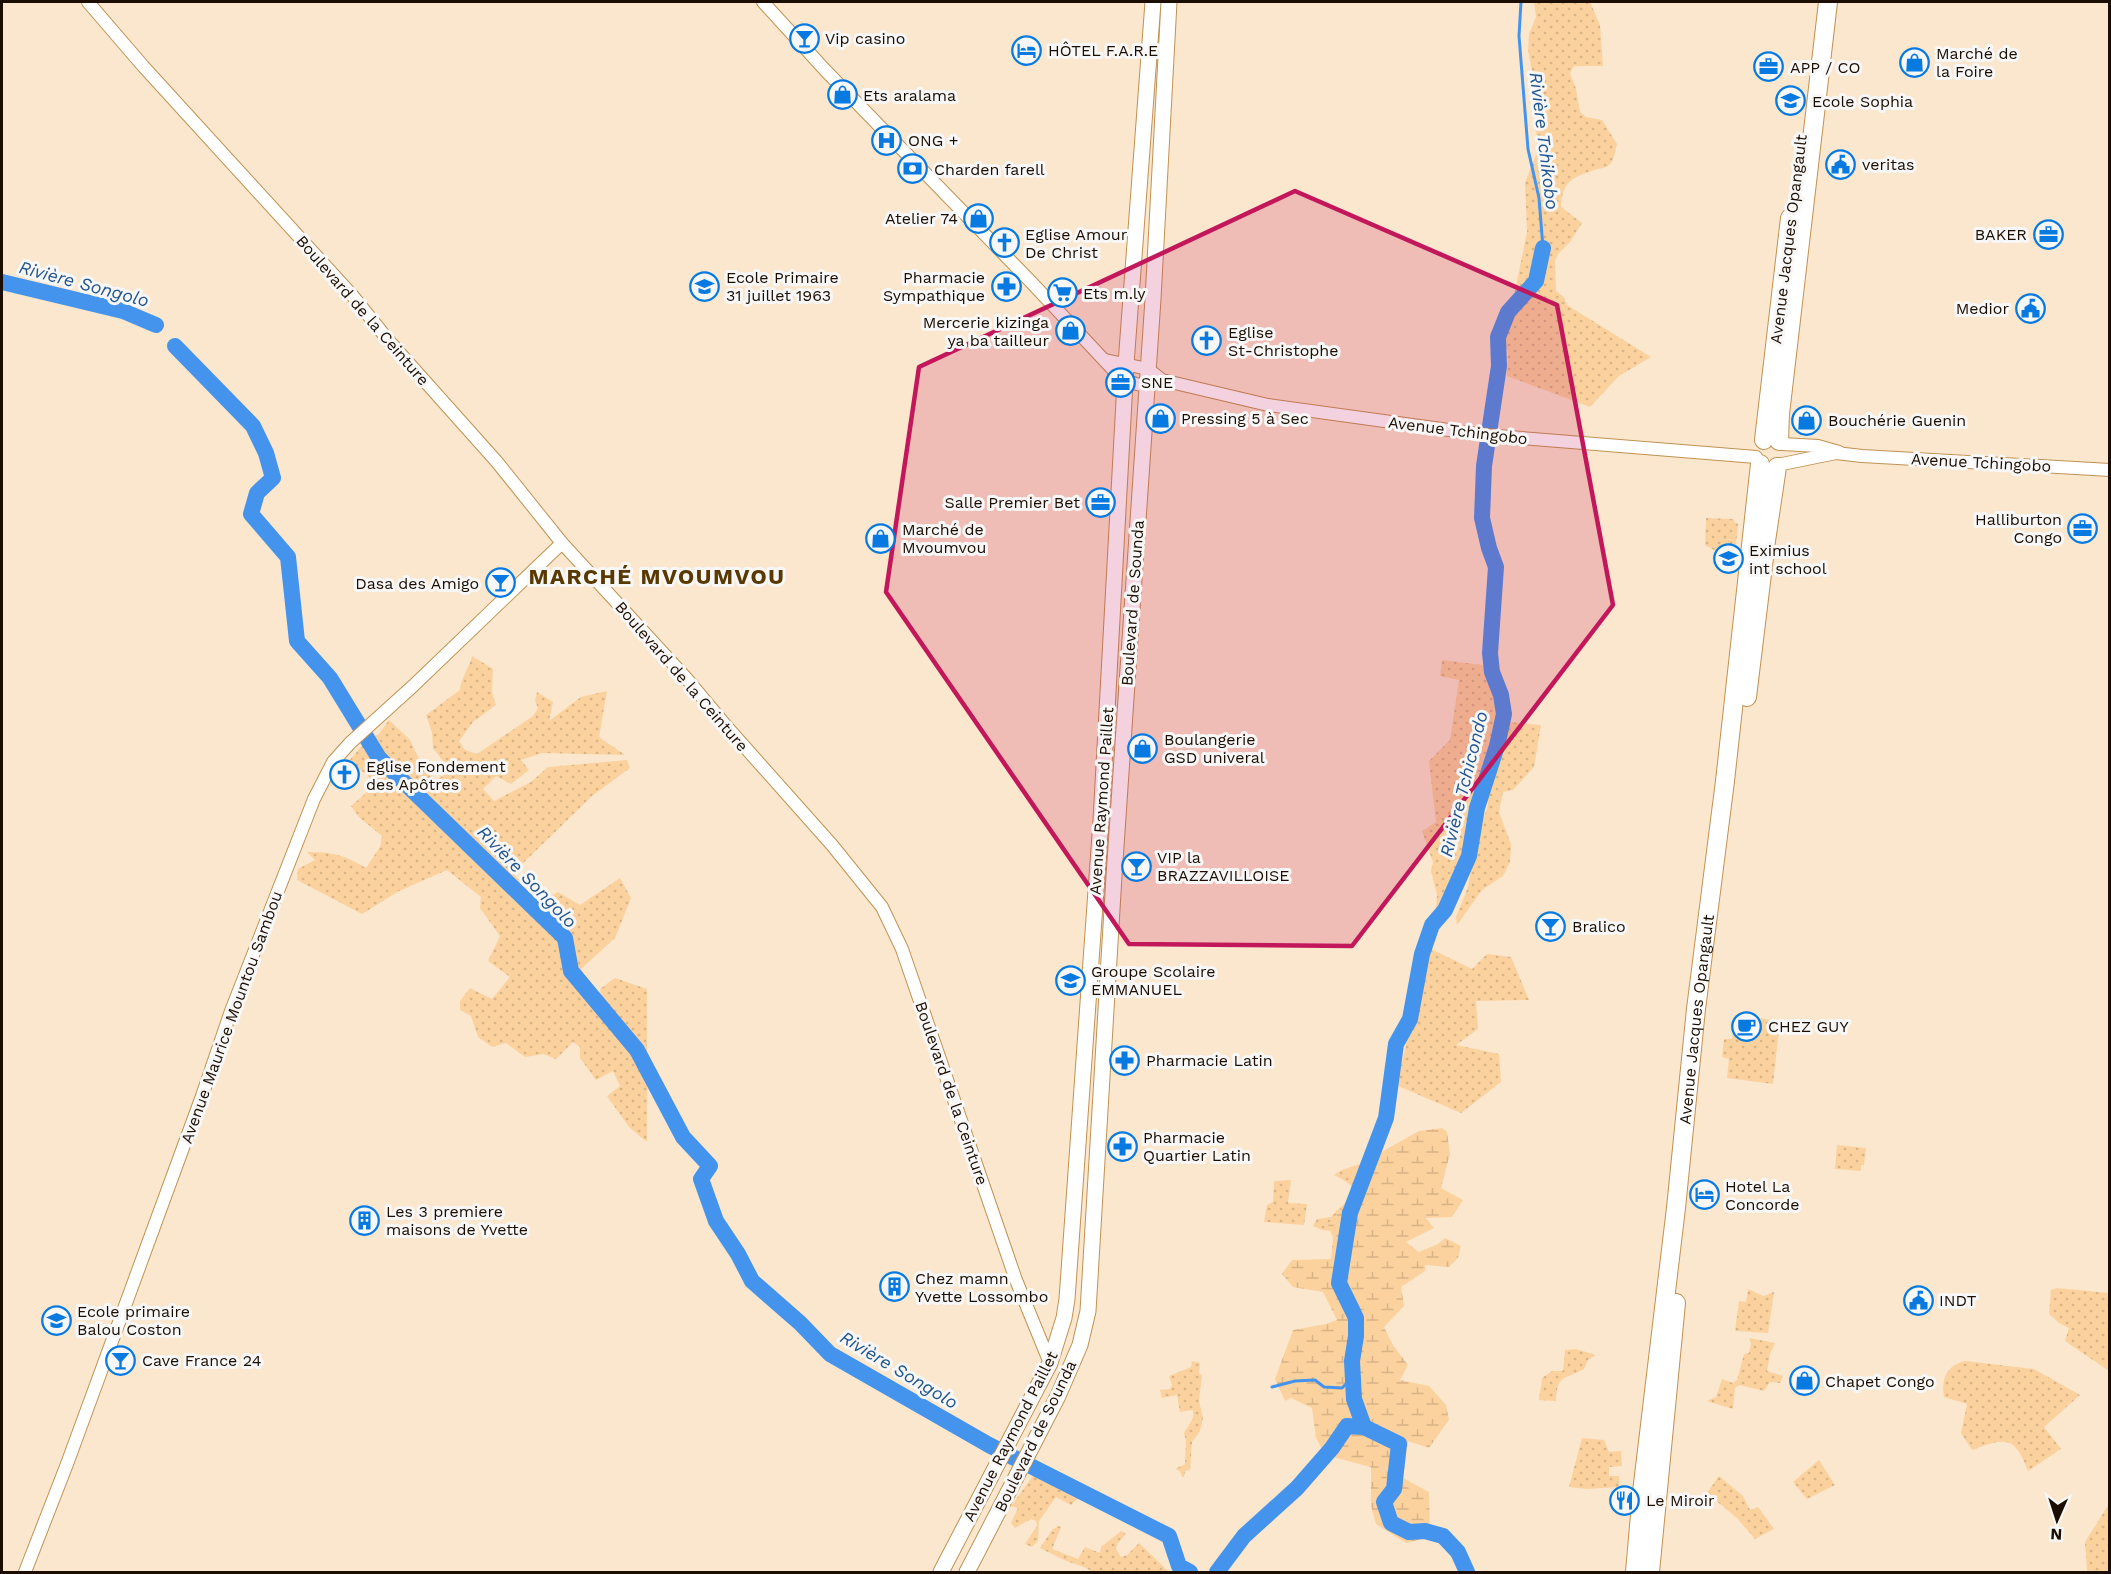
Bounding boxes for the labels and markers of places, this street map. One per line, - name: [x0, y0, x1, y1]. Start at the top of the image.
- bar icon: Vip casino: [788, 22, 820, 54]
- place label: Vip casino: [825, 29, 905, 48]
- hotel icon: HÔTEL F.A.R.E: [1011, 34, 1043, 66]
- place label: HÔTEL F.A.R.E: [1048, 41, 1158, 60]
- place label: Marché de la Foire: [1936, 44, 2018, 81]
- shop icon: Marché de la Foire: [1899, 46, 1931, 78]
- office icon: APP / CO: [1753, 51, 1785, 83]
- place label: APP / CO: [1790, 58, 1861, 77]
- shop icon: Ets aralama: [826, 79, 858, 111]
- school or university icon: Ecole Sophia: [1775, 85, 1807, 117]
- place label: Ets aralama: [863, 86, 956, 105]
- place label: Ecole Sophia: [1812, 92, 1913, 111]
- hospital icon: ONG +: [871, 124, 903, 156]
- place label: ONG +: [908, 131, 958, 150]
- public building icon: veritas: [1825, 148, 1857, 180]
- bank icon: Charden farell: [897, 153, 929, 185]
- place label: veritas: [1862, 155, 1915, 174]
- place label: Charden farell: [934, 160, 1045, 179]
- shop icon: Atelier 74: [963, 202, 995, 234]
- place label: Atelier 74: [885, 209, 958, 228]
- office icon: BAKER: [2032, 218, 2064, 250]
- place label: Eglise Amour De Christ: [1025, 225, 1128, 262]
- place label: BAKER: [1975, 225, 2027, 244]
- church icon: Eglise Amour De Christ: [988, 227, 1020, 259]
- place label: Ecole Primaire 31 juillet 1963: [726, 268, 839, 305]
- place label: Pharmacie Sympathique: [883, 268, 985, 305]
- school or university icon: Ecole Primaire 31 juillet 1963: [689, 270, 721, 302]
- pharmacy icon: Pharmacie Sympathique: [990, 270, 1022, 302]
- supermarket icon: Ets m.ly: [1046, 277, 1078, 309]
- place label: Ets m.ly: [1083, 284, 1146, 303]
- public building icon: Medior: [2014, 292, 2046, 324]
- place label: Medior: [1956, 299, 2009, 318]
- place label: Mercerie kizinga ya ba tailleur: [923, 313, 1049, 350]
- shop icon: Mercerie kizinga ya ba tailleur: [1054, 315, 1086, 347]
- place label: Eglise St-Christophe: [1228, 323, 1339, 360]
- church icon: Eglise St-Christophe: [1191, 325, 1223, 357]
- office icon: SNE: [1104, 366, 1136, 398]
- place label: SNE: [1141, 373, 1173, 392]
- shop icon: Pressing 5 à Sec: [1144, 402, 1176, 434]
- shop icon: Bouchérie Guenin: [1791, 404, 1823, 436]
- place label: Pressing 5 à Sec: [1181, 409, 1309, 428]
- place label: Bouchérie Guenin: [1828, 411, 1966, 430]
- office icon: Salle Premier Bet: [1085, 486, 1117, 518]
- place label: Salle Premier Bet: [945, 493, 1080, 512]
- place label: Halliburton Congo: [1975, 510, 2062, 547]
- office icon: Halliburton Congo: [2067, 512, 2099, 544]
- place label: Marché de Mvoumvou: [902, 520, 986, 557]
- shop icon: Marché de Mvoumvou: [865, 522, 897, 554]
- place label: Eximius int school: [1749, 541, 1827, 578]
- school or university icon: Eximius int school: [1712, 543, 1744, 575]
- bar icon: Dasa des Amigo: [484, 567, 516, 599]
- place label: Dasa des Amigo: [355, 574, 479, 593]
- place label: Boulangerie GSD univeral: [1164, 730, 1265, 767]
- shop icon: Boulangerie GSD univeral: [1127, 732, 1159, 764]
- place label: Eglise Fondement des Apôtres: [366, 757, 506, 794]
- church icon: Eglise Fondement des Apôtres: [329, 759, 361, 791]
- place label: VIP la BRAZZAVILLOISE: [1157, 848, 1289, 885]
- bar icon: VIP la BRAZZAVILLOISE: [1120, 850, 1152, 882]
- bar icon: Bralico: [1535, 910, 1567, 942]
- place label: Bralico: [1572, 917, 1626, 936]
- place label: Groupe Scolaire EMMANUEL: [1091, 962, 1216, 999]
- school or university icon: Groupe Scolaire EMMANUEL: [1054, 964, 1086, 996]
- cafe icon: CHEZ GUY: [1731, 1010, 1763, 1042]
- place label: CHEZ GUY: [1768, 1017, 1849, 1036]
- pharmacy icon: Pharmacie Latin: [1109, 1044, 1141, 1076]
- place label: Pharmacie Latin: [1146, 1051, 1273, 1070]
- place label: Pharmacie Quartier Latin: [1143, 1128, 1251, 1165]
- pharmacy icon: Pharmacie Quartier Latin: [1106, 1130, 1138, 1162]
- place label: Hotel La Concorde: [1725, 1177, 1800, 1214]
- hotel icon: Hotel La Concorde: [1688, 1179, 1720, 1211]
- place label: Les 3 premiere maisons de Yvette: [386, 1202, 528, 1239]
- building icon: Les 3 premiere maisons de Yvette: [349, 1204, 381, 1236]
- place label: Chez mamn Yvette Lossombo: [915, 1269, 1048, 1306]
- building icon: Chez mamn Yvette Lossombo: [878, 1271, 910, 1303]
- public building icon: INDT: [1902, 1284, 1934, 1316]
- place label: INDT: [1939, 1291, 1977, 1310]
- place label: Ecole primaire Balou Coston: [77, 1302, 190, 1339]
- school or university icon: Ecole primaire Balou Coston: [40, 1304, 72, 1336]
- bar icon: Cave France 24: [105, 1344, 137, 1376]
- place label: Cave France 24: [142, 1351, 262, 1370]
- shop icon: Chapet Congo: [1788, 1365, 1820, 1397]
- place label: Chapet Congo: [1825, 1372, 1935, 1391]
- restaurant icon: Le Miroir: [1609, 1484, 1641, 1516]
- place label: Le Miroir: [1646, 1491, 1715, 1510]

